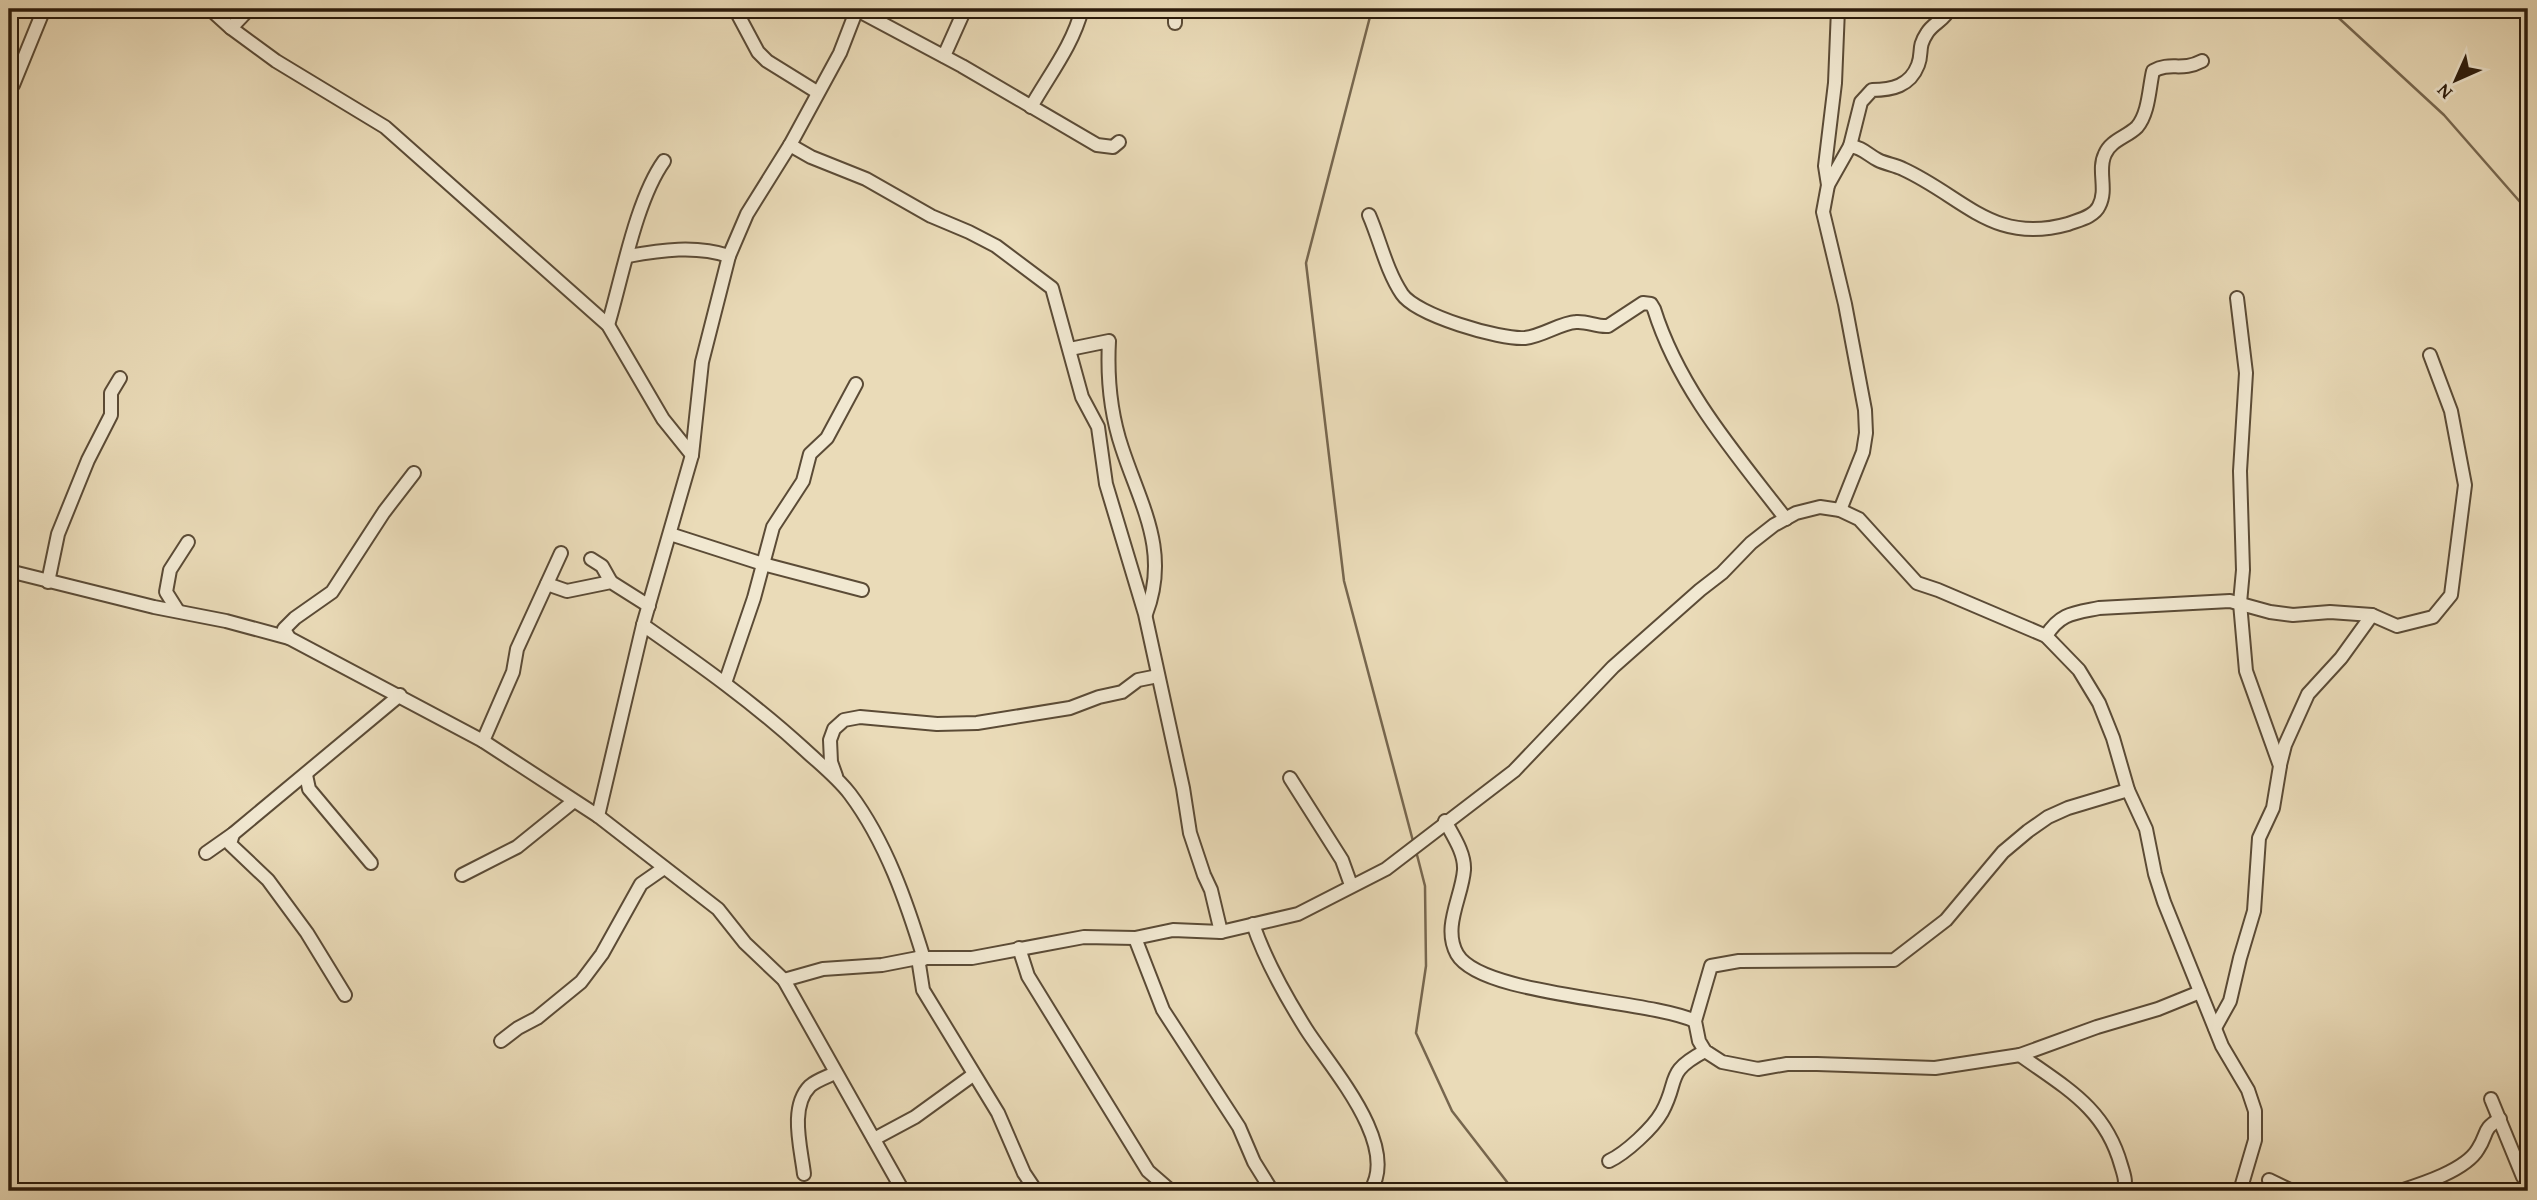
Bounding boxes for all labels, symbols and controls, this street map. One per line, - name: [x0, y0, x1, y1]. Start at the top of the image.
- north arrow: [2422, 46, 2492, 116]
- text: N: [2429, 77, 2458, 106]

